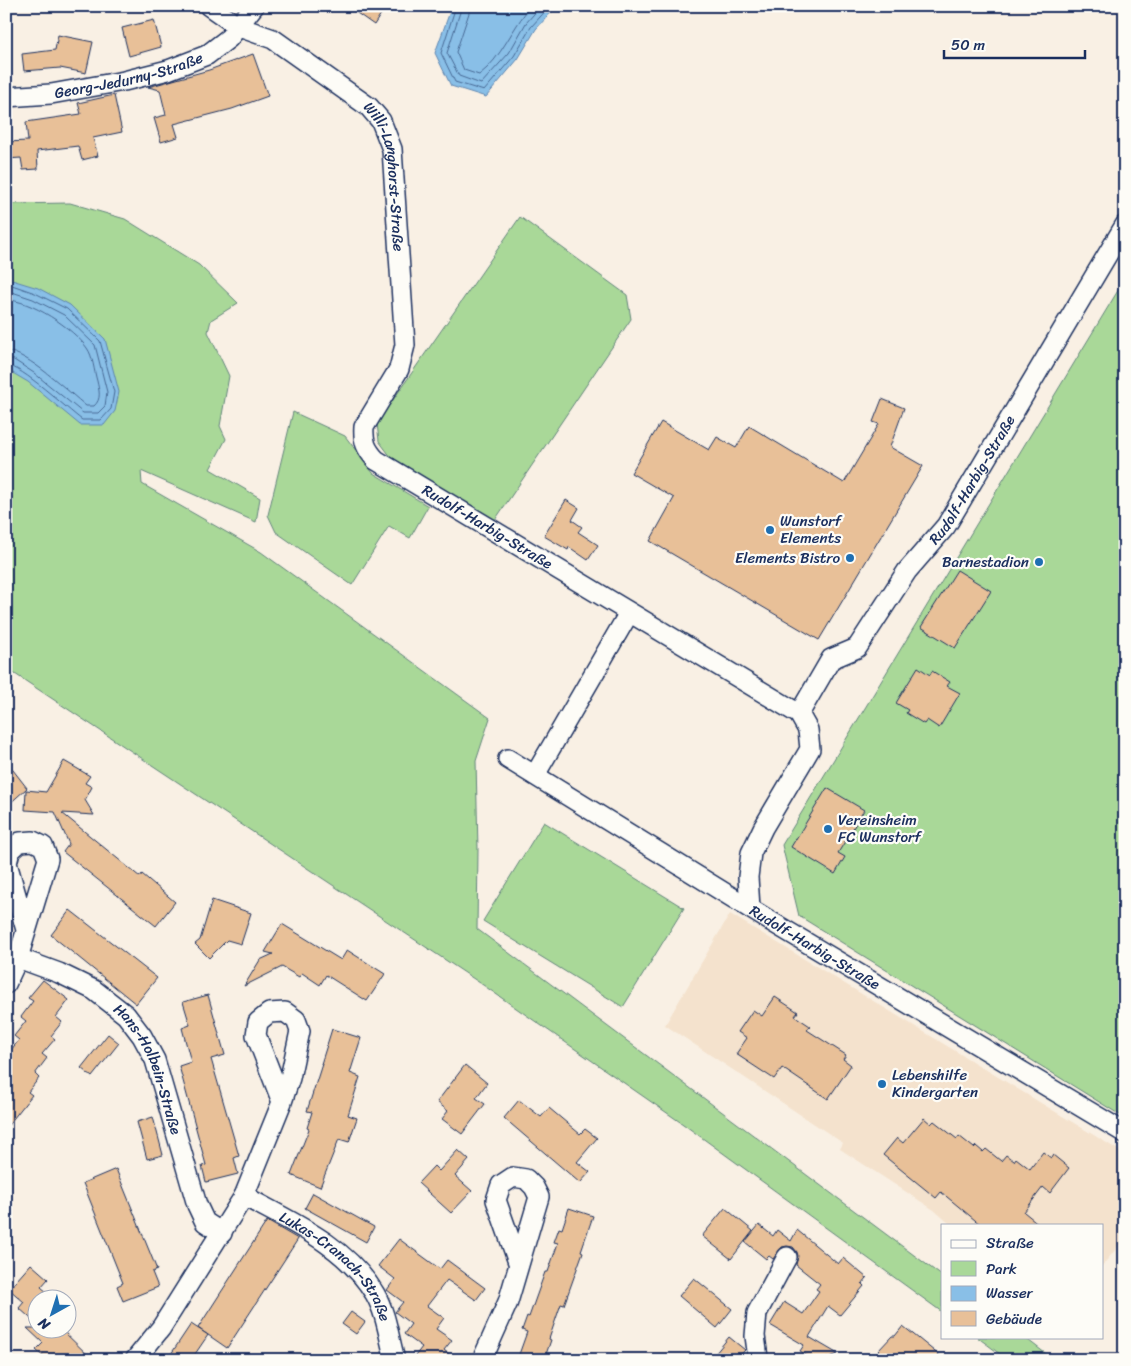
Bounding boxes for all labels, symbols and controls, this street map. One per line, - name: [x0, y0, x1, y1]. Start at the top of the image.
- scale bar: [944, 28, 1085, 60]
- text: 50 m: [951, 32, 986, 58]
- street label: Georg-Jedurny-Straße: [52, 45, 207, 106]
- street label: Willi-Langhorst-Straße: [357, 96, 412, 253]
- street label: Rudolf-Harbig-Straße: [922, 410, 1022, 551]
- street label: Rudolf-Harbig-Straße: [417, 477, 558, 576]
- place label: Wunstorf Elements: [780, 508, 842, 551]
- marker: Wunstorf Elements: [764, 524, 776, 536]
- place label: Elements Bistro: [735, 545, 840, 571]
- place label: Barnestadion: [942, 549, 1029, 575]
- marker: Elements Bistro: [844, 552, 856, 564]
- marker: Barnestadion: [1033, 556, 1045, 568]
- place label: Vereinsheim FC Wunstorf: [838, 807, 922, 850]
- marker: Vereinsheim FC Wunstorf: [822, 823, 834, 835]
- street label: Rudolf-Harbig-Straße: [744, 898, 885, 997]
- street label: Hans-Holbein-Straße: [108, 997, 189, 1138]
- place label: Lebenshilfe Kindergarten: [892, 1062, 978, 1105]
- marker: Lebenshilfe Kindergarten: [876, 1078, 888, 1090]
- street label: Lukas-Cranach-Straße: [274, 1204, 398, 1325]
- legend: [941, 1224, 1104, 1338]
- text: Straße: [986, 1230, 1034, 1256]
- text: Park: [986, 1256, 1017, 1282]
- text: Wasser: [986, 1280, 1034, 1306]
- north arrow: [28, 1288, 78, 1338]
- text: Gebäude: [986, 1306, 1042, 1332]
- text: N: [32, 1311, 57, 1337]

